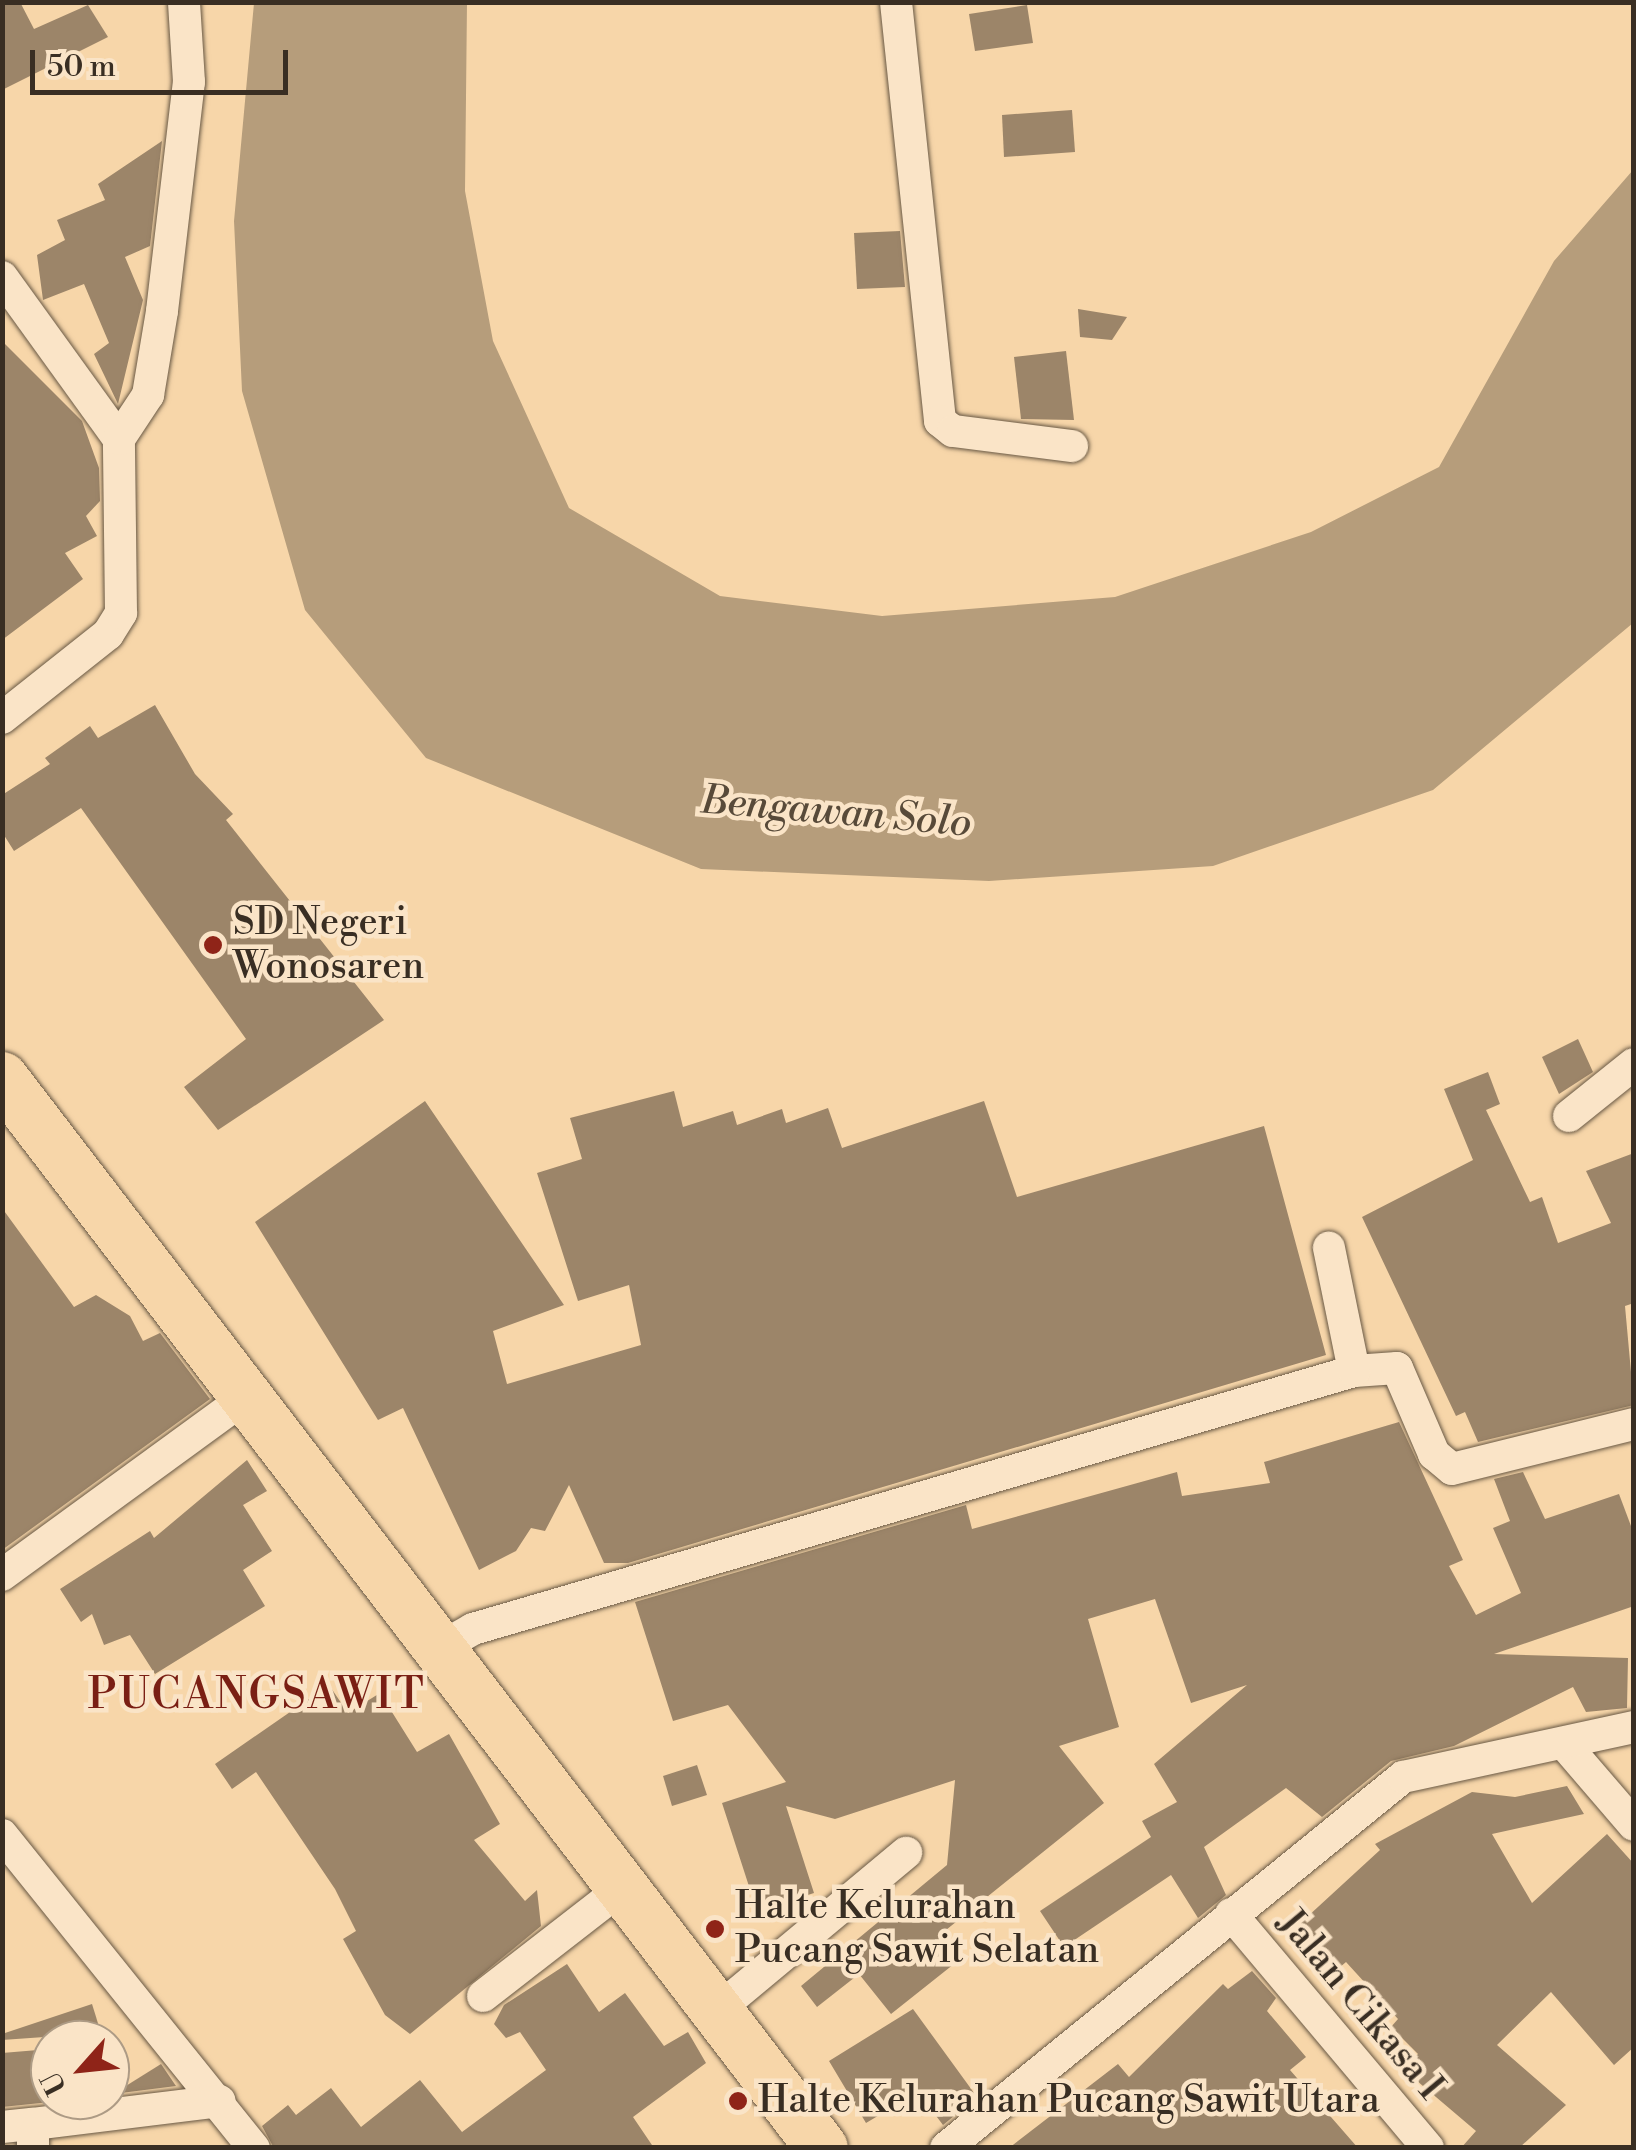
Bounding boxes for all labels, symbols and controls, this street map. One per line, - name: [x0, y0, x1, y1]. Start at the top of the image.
- scale bar: [35, 30, 292, 92]
- text: 50 m: [47, 48, 116, 86]
- water label: Bengawan Solo: [699, 776, 973, 848]
- place label: SD Negeri Wonosaren: [233, 900, 424, 989]
- marker: SD Negeri Wonosaren: [202, 934, 224, 956]
- district label: PUCANGSAWIT: [88, 1671, 426, 1721]
- place label: Halte Kelurahan Pucang Sawit Selatan: [735, 1884, 1099, 1974]
- street label: Jalan Cikasa I: [1268, 1901, 1452, 2109]
- marker: Halte Kelurahan Pucang Sawit Selatan: [704, 1918, 726, 1940]
- north arrow: [30, 2020, 130, 2120]
- text: U: [34, 2065, 75, 2101]
- place label: Halte Kelurahan Pucang Sawit Utara: [758, 2078, 1380, 2124]
- marker: Halte Kelurahan Pucang Sawit Utara: [727, 2090, 749, 2112]

